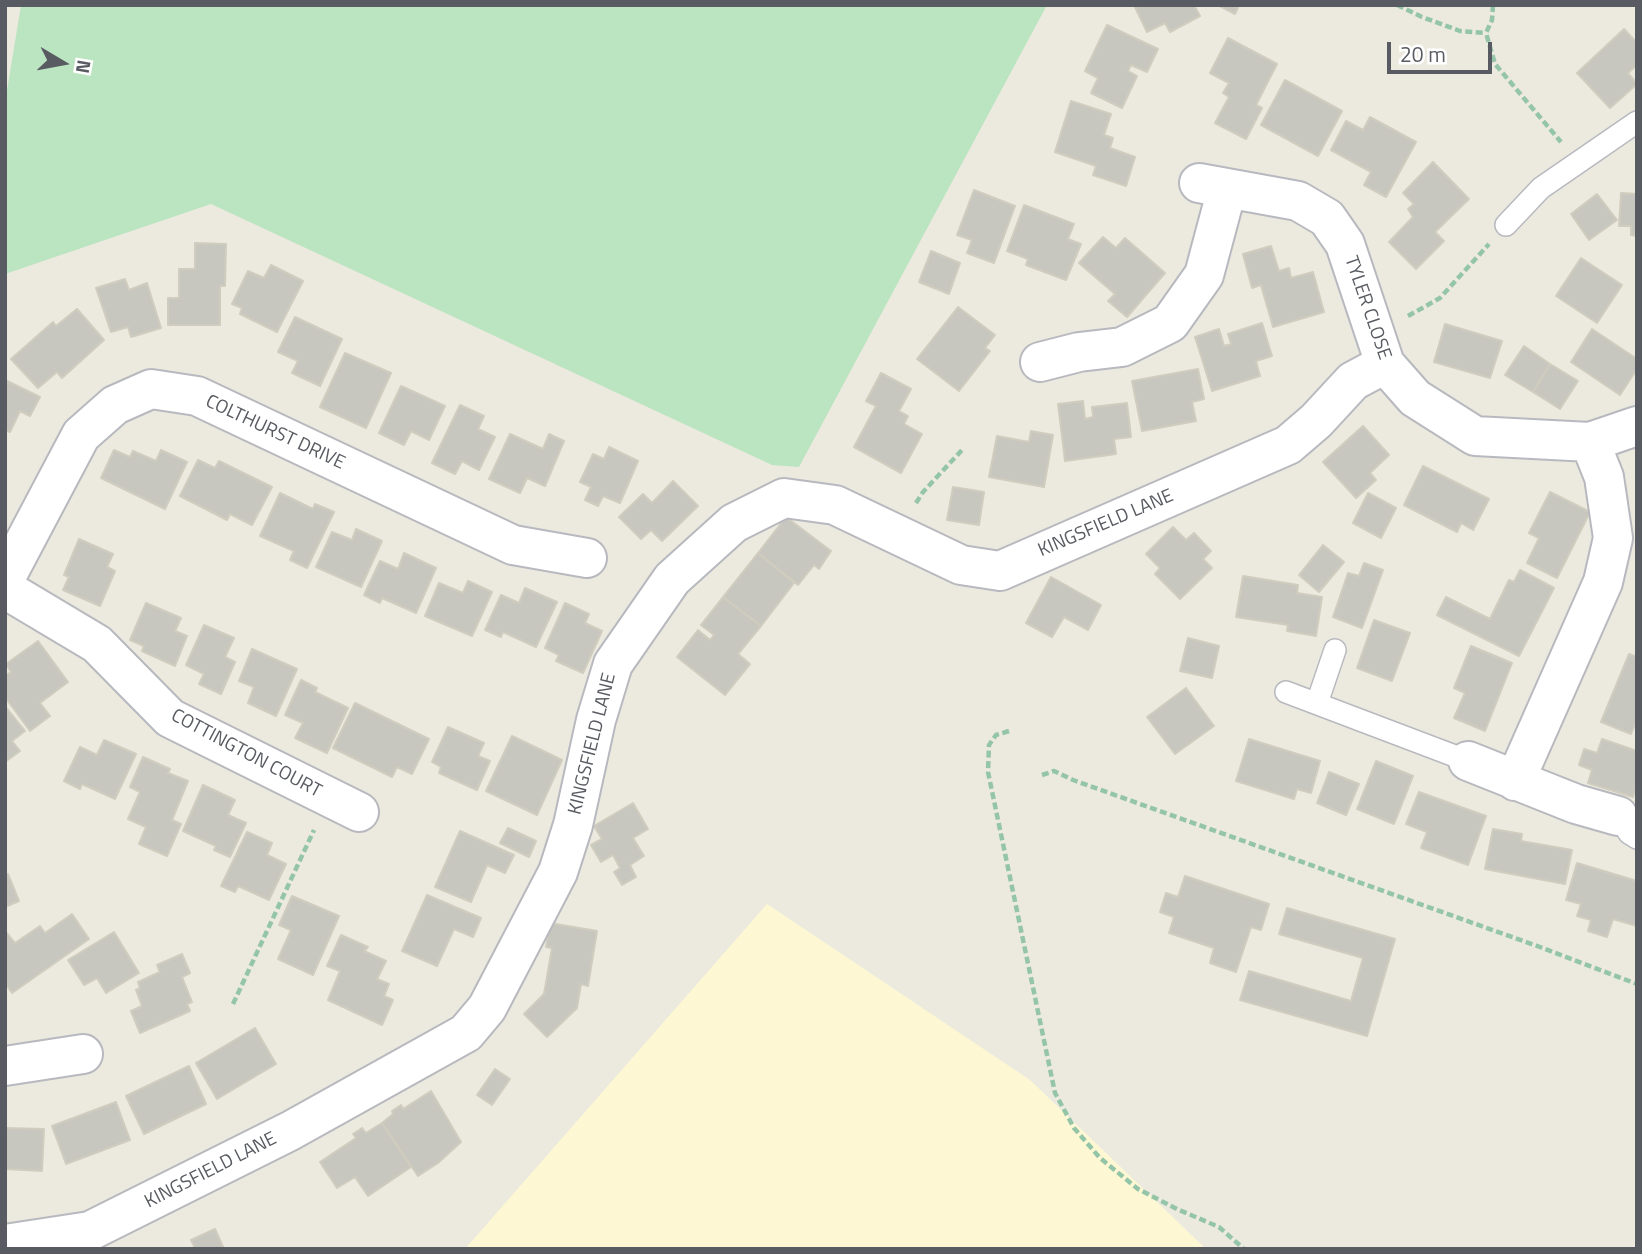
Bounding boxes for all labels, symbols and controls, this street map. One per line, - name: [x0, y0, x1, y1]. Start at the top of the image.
- north arrow: [28, 28, 98, 98]
- scale bar: [1390, 28, 1495, 72]
- text: 20 m: [1400, 38, 1446, 70]
- text: N: [69, 58, 100, 76]
- street label: TYLER CLOSE: [1339, 253, 1395, 363]
- street label: COLTHURST DRIVE: [202, 391, 348, 475]
- street label: KINGSFIELD LANE: [1035, 485, 1177, 563]
- street label: KINGSFIELD LANE: [564, 671, 622, 817]
- street label: COTTINGTON COURT: [167, 705, 325, 803]
- street label: KINGSFIELD LANE: [141, 1128, 281, 1214]

